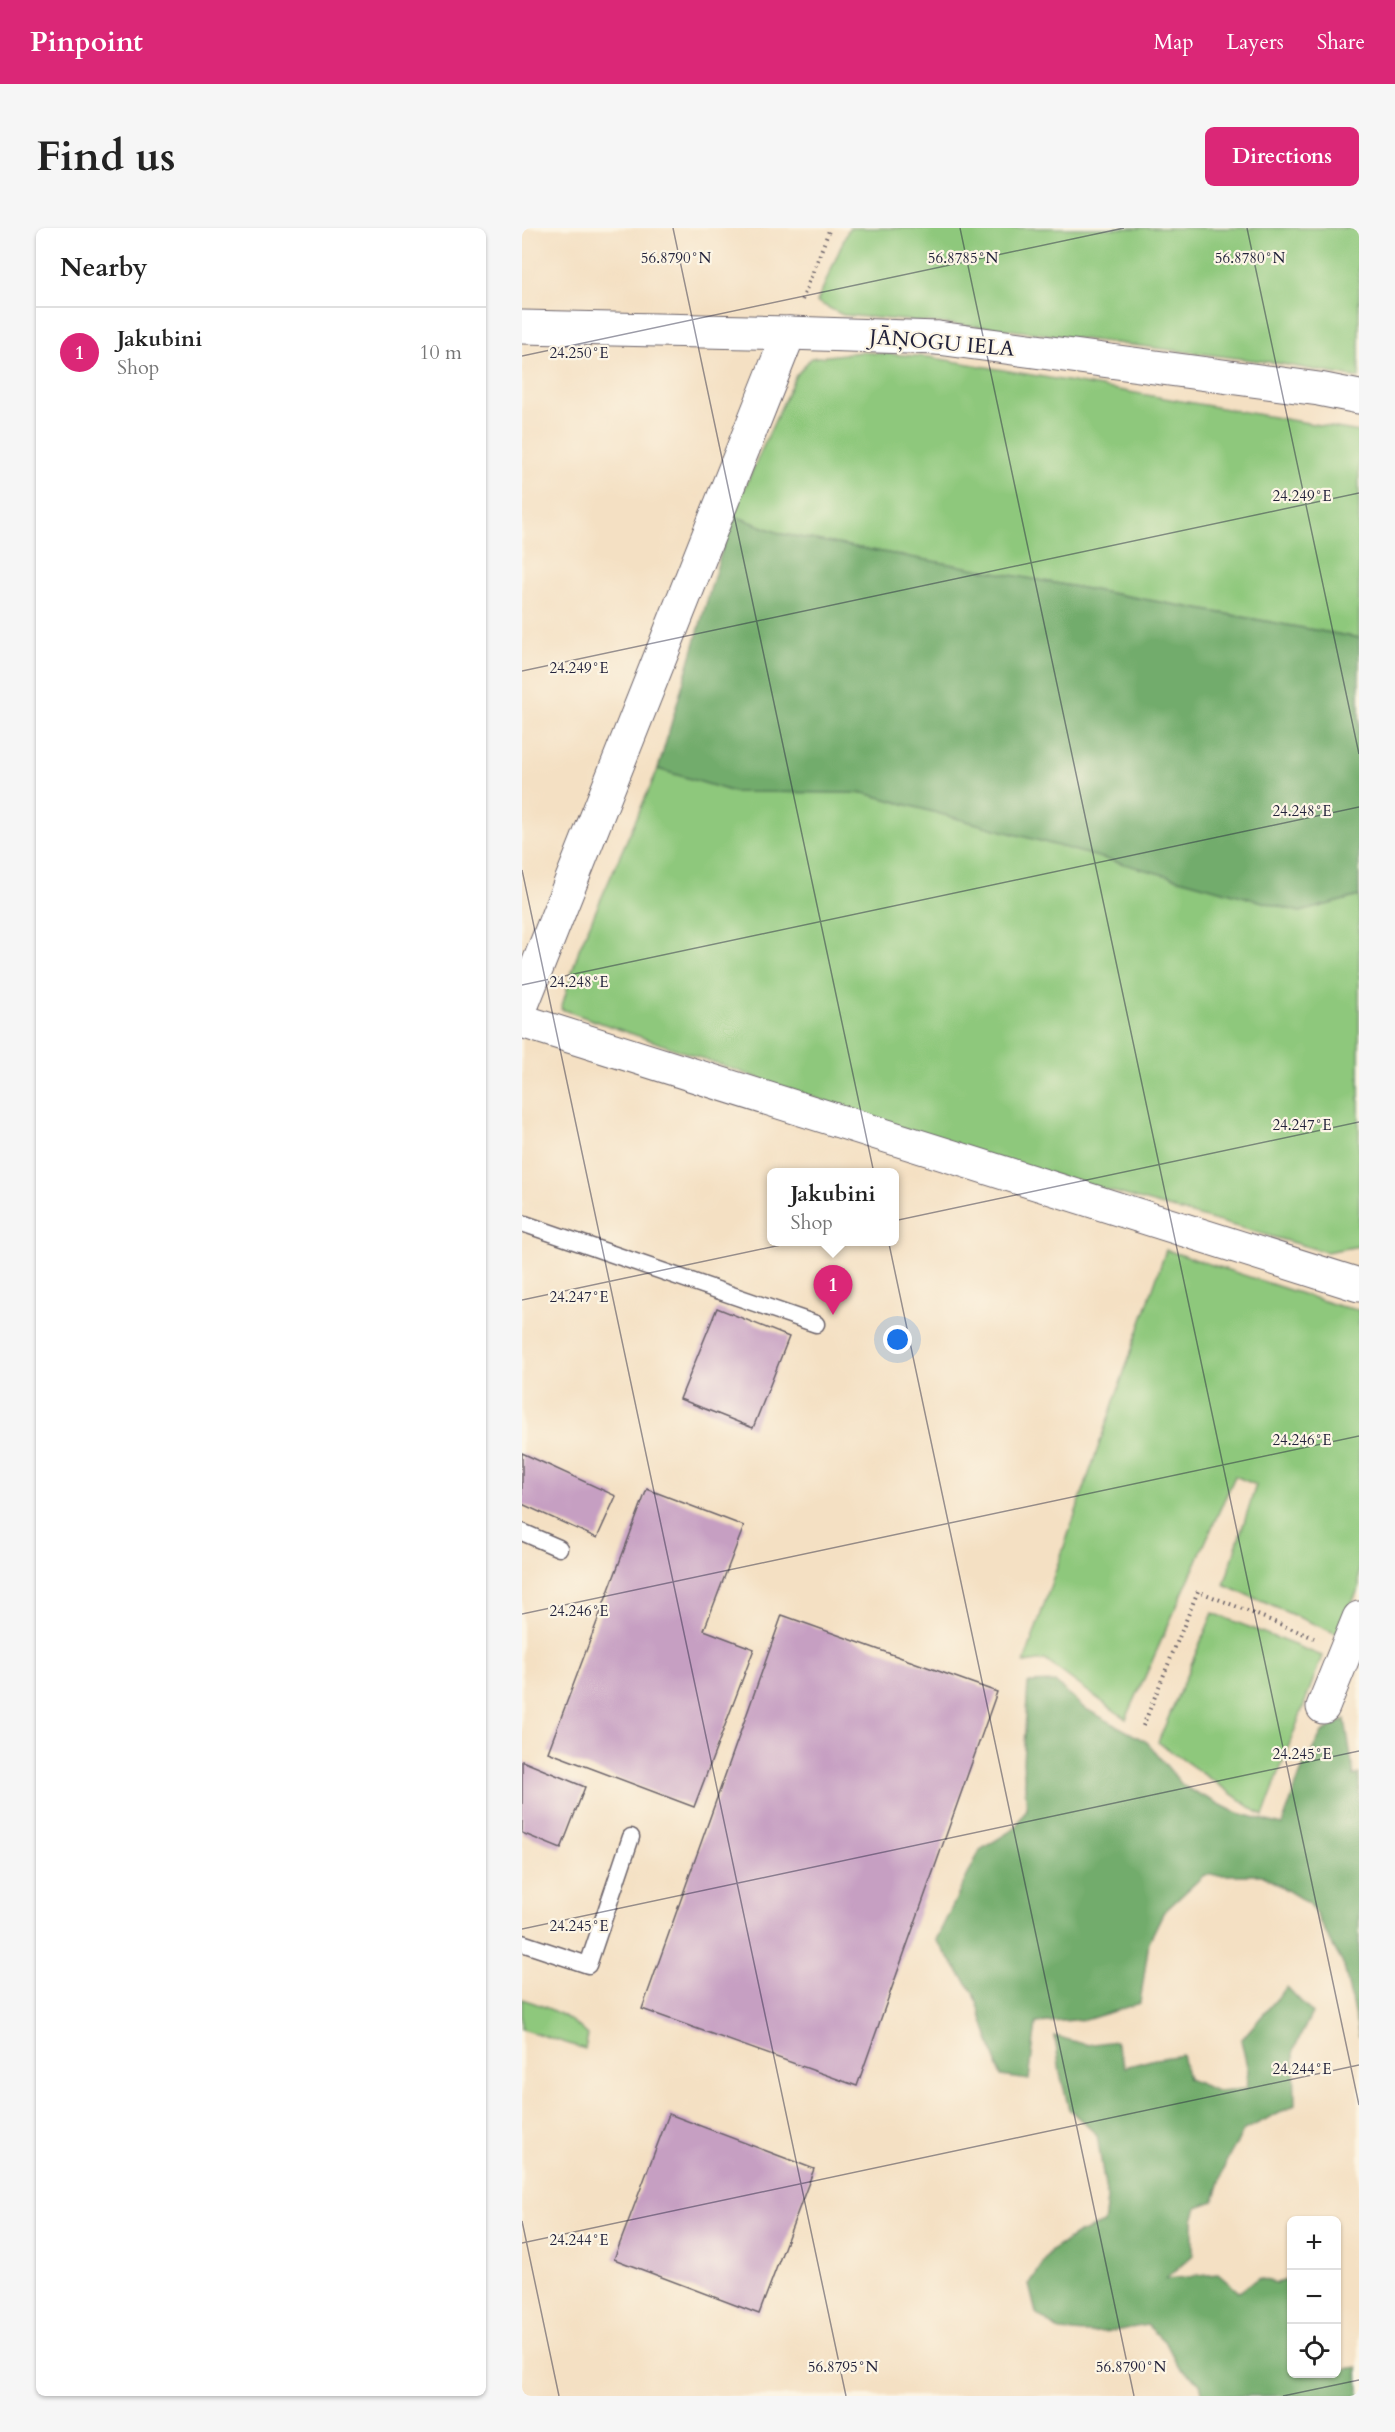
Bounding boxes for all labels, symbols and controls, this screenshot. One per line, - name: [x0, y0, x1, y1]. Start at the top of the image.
- text: Pinpoint: [30, 23, 143, 61]
- text: Map: [1154, 28, 1194, 57]
- text: Layers: [1227, 28, 1284, 57]
- text: Share: [1317, 28, 1365, 57]
- button: Directions: [1205, 127, 1359, 186]
- text: Find us: [36, 128, 176, 185]
- text: 56.8790°N: [641, 248, 711, 268]
- text: 56.8785°N: [928, 248, 998, 268]
- text: 56.8780°N: [1215, 248, 1285, 268]
- text: Nearby: [60, 250, 148, 285]
- street label: JĀŅOGU IELA: [865, 322, 1016, 364]
- text: Jakubini: [117, 324, 202, 354]
- text: 1: [74, 339, 85, 366]
- text: 10 m: [419, 339, 462, 366]
- text: 24.250°E: [549, 343, 609, 363]
- text: Shop: [117, 354, 159, 381]
- text: 24.249°E: [1272, 486, 1332, 506]
- text: 24.249°E: [549, 658, 609, 678]
- text: 24.248°E: [1272, 801, 1332, 821]
- text: 24.248°E: [549, 972, 609, 992]
- text: 24.247°E: [1272, 1115, 1332, 1135]
- popup: [767, 1168, 899, 1246]
- text: Jakubini: [790, 1179, 876, 1209]
- text: Shop: [790, 1209, 833, 1236]
- pin: 1: [814, 1266, 852, 1315]
- text: 24.247°E: [549, 1287, 609, 1307]
- your location: [883, 1325, 912, 1354]
- text: 24.246°E: [1272, 1430, 1332, 1450]
- text: 24.246°E: [549, 1601, 609, 1621]
- text: 24.245°E: [1272, 1744, 1332, 1764]
- text: 24.245°E: [549, 1916, 609, 1936]
- text: 24.244°E: [1272, 2059, 1332, 2079]
- map controls: [1287, 2216, 1341, 2378]
- button: +: [1287, 2216, 1341, 2270]
- text: 24.244°E: [549, 2230, 609, 2250]
- button: −: [1287, 2270, 1341, 2324]
- button: locate: [1287, 2324, 1341, 2378]
- text: 56.8795°N: [808, 2357, 878, 2377]
- text: 56.8790°N: [1096, 2357, 1166, 2377]

